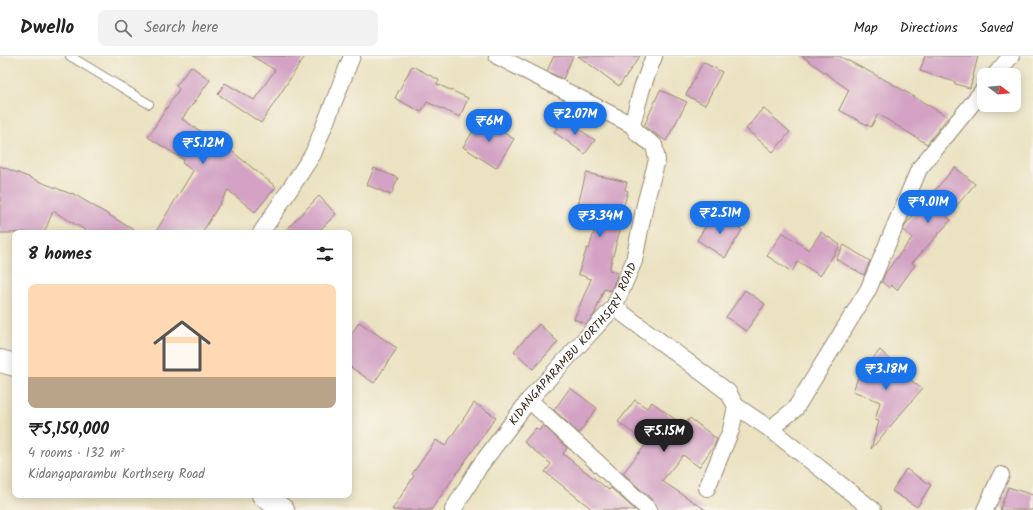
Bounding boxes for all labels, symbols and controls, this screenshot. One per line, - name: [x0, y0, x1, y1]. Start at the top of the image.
- search box: [98, 10, 378, 46]
- text: Dwello: [20, 13, 74, 43]
- text: Search here: [144, 16, 218, 40]
- icon: search: [112, 17, 134, 39]
- text: Map: [853, 17, 878, 39]
- text: Directions: [900, 17, 958, 39]
- text: Saved: [980, 17, 1013, 39]
- north arrow: [977, 68, 1021, 112]
- map controls: [977, 68, 1021, 112]
- pin: ₹2.07M: [542, 102, 608, 136]
- text: ₹2.07M: [553, 104, 597, 125]
- pin: ₹6M: [470, 109, 508, 143]
- text: ₹6M: [475, 111, 503, 132]
- pin: ₹5.12M: [170, 131, 236, 165]
- text: ₹5.12M: [182, 133, 224, 154]
- pin: ₹9.01M: [895, 190, 961, 224]
- text: ₹9.01M: [907, 192, 949, 213]
- pin: ₹2.51M: [687, 201, 753, 235]
- text: ₹2.51M: [699, 203, 741, 224]
- pin: ₹3.34M: [567, 204, 633, 238]
- text: ₹3.34M: [577, 206, 623, 227]
- text: 8 homes: [28, 241, 92, 268]
- icon: filters: [314, 243, 336, 265]
- street label: KIDANGAPARAMBU KORTHSERY ROAD: [504, 259, 642, 429]
- icon: home: [146, 310, 218, 382]
- pin: ₹3.18M: [853, 357, 919, 391]
- text: ₹3.18M: [865, 359, 907, 380]
- text: ₹5,150,000: [28, 416, 109, 443]
- pin: ₹5.15M: [631, 419, 697, 453]
- text: ₹5.15M: [643, 421, 685, 442]
- text: 4 rooms · 132 m²: [28, 443, 124, 464]
- text: Kidangaparambu Korthsery Road: [28, 464, 205, 485]

